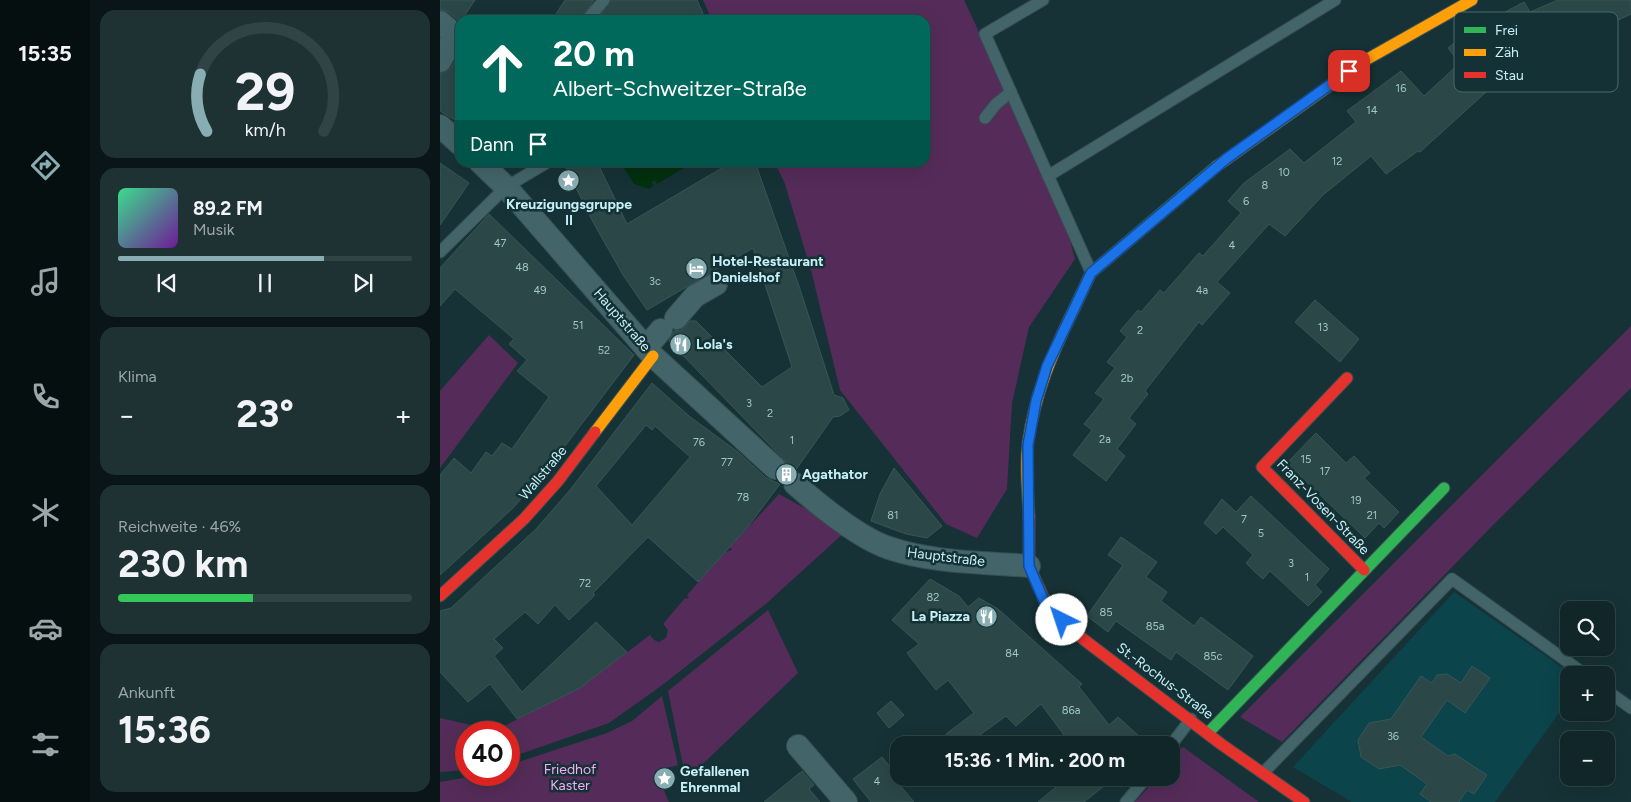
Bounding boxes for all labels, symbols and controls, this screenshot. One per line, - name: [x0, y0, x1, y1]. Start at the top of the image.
- legend: [1454, 12, 1618, 92]
- text: Frei: [1495, 22, 1518, 39]
- text: 20 m: [553, 33, 635, 75]
- icon: ahead: [470, 35, 535, 100]
- text: 15:35: [18, 40, 72, 67]
- text: Zäh: [1495, 44, 1519, 61]
- pin: [1328, 50, 1370, 92]
- icon: arrive: [1335, 57, 1363, 85]
- text: 29: [235, 61, 295, 123]
- text: Stau: [1495, 67, 1524, 84]
- text: Albert-Schweitzer-Straße: [553, 75, 807, 102]
- house number: 16: [1396, 82, 1406, 95]
- house number: 14: [1366, 104, 1378, 117]
- text: km/h: [245, 119, 285, 140]
- icon: arrive: [524, 130, 552, 158]
- text: Dann: [470, 133, 514, 156]
- icon: directions: [28, 148, 63, 183]
- house number: 12: [1332, 155, 1342, 168]
- house number: 10: [1278, 166, 1290, 179]
- place icon: Kreuzigungsgruppe II: [557, 169, 581, 193]
- house number: 8: [1262, 179, 1269, 192]
- house number: 6: [1243, 195, 1249, 208]
- place label: Kreuzigungsgruppe II: [506, 196, 632, 229]
- text: 89.2 FM: [193, 197, 263, 220]
- text: Musik: [193, 220, 234, 239]
- house number: 47: [494, 237, 506, 250]
- house number: 4: [1229, 239, 1236, 252]
- place label: Hotel-Restaurant Danielshof: [712, 253, 824, 286]
- hotel icon: Hotel-Restaurant Danielshof: [684, 257, 708, 281]
- house number: 48: [515, 261, 529, 274]
- icon: music: [28, 264, 63, 299]
- icon: previous: [153, 269, 181, 297]
- icon: pause: [251, 269, 279, 297]
- icon: next: [349, 269, 377, 297]
- house number: 3c: [649, 275, 661, 288]
- house number: 49: [533, 284, 547, 297]
- house number: 4a: [1196, 284, 1208, 297]
- street label: Hauptstraße: [590, 285, 654, 355]
- house number: 51: [573, 319, 583, 332]
- house number: 13: [1318, 321, 1328, 334]
- house number: 2: [1137, 324, 1143, 337]
- restaurant icon: Lola's: [668, 332, 692, 356]
- place label: Lola's: [696, 336, 733, 353]
- house number: 52: [598, 344, 610, 357]
- text: Klima: [118, 367, 157, 386]
- house number: 2b: [1121, 372, 1133, 385]
- icon: phone: [28, 379, 63, 414]
- text: 23°: [236, 391, 294, 437]
- house number: 3: [746, 397, 752, 410]
- text: −: [118, 398, 135, 432]
- text: +: [395, 398, 412, 432]
- house number: 2: [767, 407, 773, 420]
- house number: 2a: [1099, 433, 1111, 446]
- house number: 1: [790, 434, 794, 447]
- house number: 76: [693, 436, 705, 449]
- street label: Wallstraße: [515, 442, 571, 504]
- house number: 15: [1301, 453, 1311, 466]
- house number: 77: [721, 456, 733, 469]
- street label: Franz-Vosen-Straße: [1273, 456, 1373, 559]
- building icon: Agathator: [774, 462, 798, 486]
- house number: 17: [1320, 465, 1330, 478]
- place label: Agathator: [802, 466, 868, 483]
- house number: 78: [737, 491, 750, 504]
- house number: 19: [1351, 494, 1361, 507]
- icon: climate: [28, 495, 63, 530]
- house number: 81: [887, 509, 899, 522]
- house number: 21: [1367, 509, 1377, 522]
- house number: 7: [1241, 513, 1247, 526]
- text: Reichweite · 46%: [118, 517, 241, 536]
- house number: 5: [1258, 527, 1264, 540]
- text: 230 km: [118, 541, 248, 587]
- street label: Hauptstraße: [906, 544, 986, 570]
- house number: 3: [1288, 557, 1294, 570]
- house number: 1: [1305, 571, 1309, 584]
- house number: 72: [579, 577, 591, 590]
- house number: 82: [927, 591, 939, 604]
- position arrow: [1035, 593, 1087, 645]
- map controls: [1560, 601, 1615, 786]
- button: search: [1560, 601, 1615, 656]
- restaurant icon: La Piazza: [974, 604, 998, 628]
- house number: 85: [1099, 606, 1113, 619]
- place label: La Piazza: [911, 608, 970, 625]
- icon: car: [28, 611, 63, 646]
- house number: 85a: [1146, 620, 1164, 633]
- street label: St.-Rochus-Straße: [1113, 639, 1217, 723]
- house number: 84: [1005, 647, 1019, 660]
- house number: 85c: [1203, 650, 1223, 663]
- button: +: [1560, 666, 1615, 721]
- text: Ankunft: [118, 683, 175, 702]
- house number: 86a: [1062, 704, 1080, 717]
- text: 15:36: [118, 707, 211, 753]
- speed limit sign: 40: [455, 721, 520, 786]
- icon: filters: [28, 727, 63, 762]
- house number: 36: [1387, 730, 1399, 743]
- button: −: [1560, 731, 1615, 786]
- text: 15:36 · 1 Min. · 200 m: [945, 749, 1125, 772]
- park label: Friedhof Kaster: [544, 761, 597, 794]
- place label: Gefallenen Ehrenmal: [680, 763, 749, 796]
- place icon: Gefallenen Ehrenmal: [652, 767, 676, 791]
- house number: 4: [874, 775, 881, 788]

